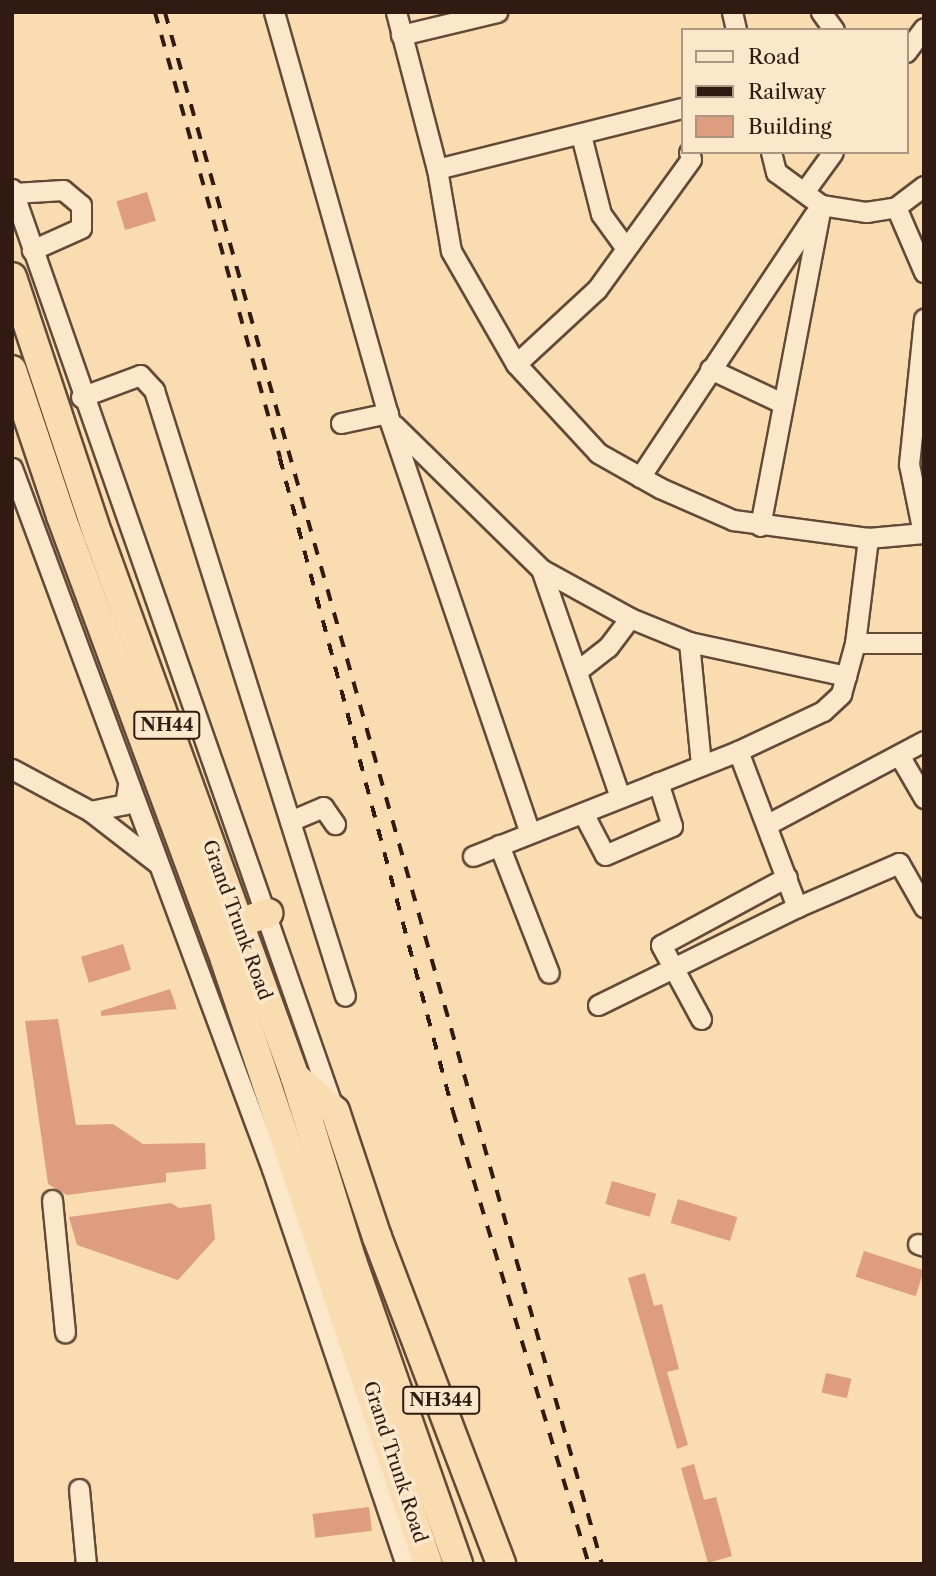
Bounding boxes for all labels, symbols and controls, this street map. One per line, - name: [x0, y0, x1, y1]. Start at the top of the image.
- legend: [680, 28, 908, 154]
- text: Road: [748, 44, 800, 69]
- text: Railway: [748, 79, 826, 104]
- text: Building: [748, 114, 832, 139]
- road number: NH44: [132, 710, 202, 740]
- street label: Grand Trunk Road: [197, 836, 277, 1004]
- street label: Grand Trunk Road: [358, 1378, 432, 1546]
- road number: NH344: [401, 1386, 481, 1414]

